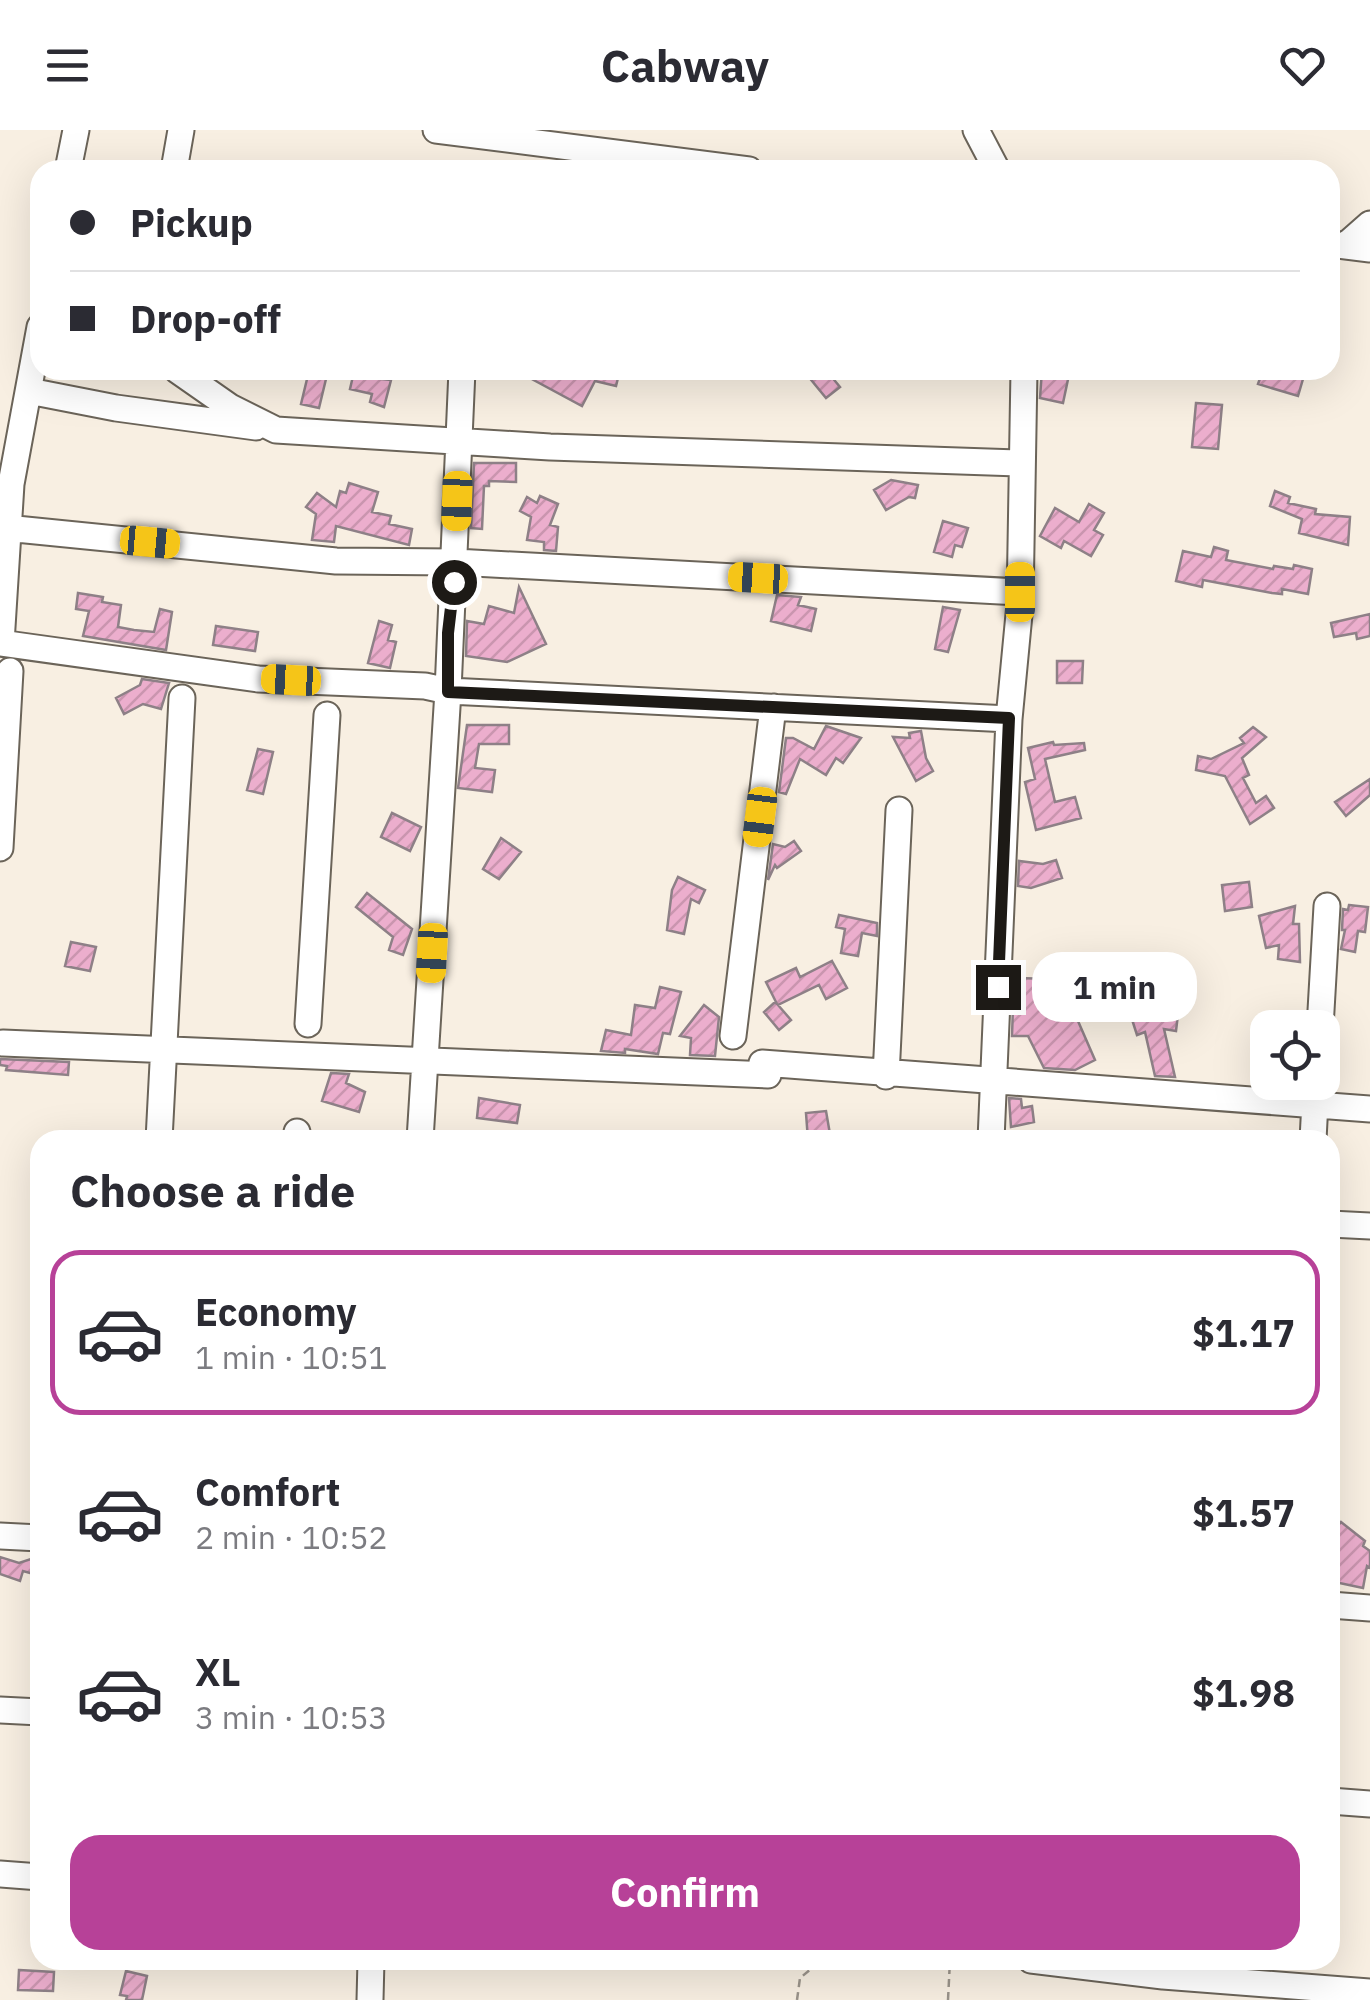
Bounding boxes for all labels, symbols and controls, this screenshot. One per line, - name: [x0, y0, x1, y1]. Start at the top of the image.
- text: Cabway: [601, 36, 769, 94]
- icon: menu: [40, 38, 95, 93]
- icon: heart: [1275, 38, 1330, 93]
- text: Pickup: [130, 198, 253, 247]
- text: Drop-off: [130, 294, 281, 343]
- car: [441, 470, 473, 532]
- car: [119, 524, 181, 560]
- route start: [432, 560, 477, 605]
- car: [727, 561, 789, 595]
- car: [1005, 562, 1035, 622]
- car: [260, 663, 322, 697]
- car: [741, 785, 779, 849]
- car: [415, 922, 449, 984]
- callout: 1 min: [1033, 952, 1198, 1022]
- route end: [976, 965, 1021, 1010]
- text: 1 min: [1073, 966, 1156, 1008]
- map controls: [1250, 1010, 1340, 1100]
- button: locate: [1250, 1010, 1340, 1100]
- text: Choose a ride: [70, 1161, 355, 1219]
- text: Economy: [195, 1287, 357, 1336]
- icon: car: [75, 1288, 165, 1378]
- text: $1.17: [1192, 1308, 1295, 1357]
- text: 1 min · 10:51: [195, 1336, 388, 1378]
- text: Comfort: [195, 1467, 340, 1516]
- icon: car: [75, 1468, 165, 1558]
- text: $1.57: [1192, 1488, 1295, 1537]
- text: 2 min · 10:52: [195, 1516, 388, 1558]
- text: XL: [195, 1647, 241, 1696]
- icon: car: [75, 1648, 165, 1738]
- text: $1.98: [1192, 1668, 1295, 1717]
- text: 3 min · 10:53: [195, 1696, 388, 1738]
- button: Confirm: [70, 1835, 1300, 1950]

